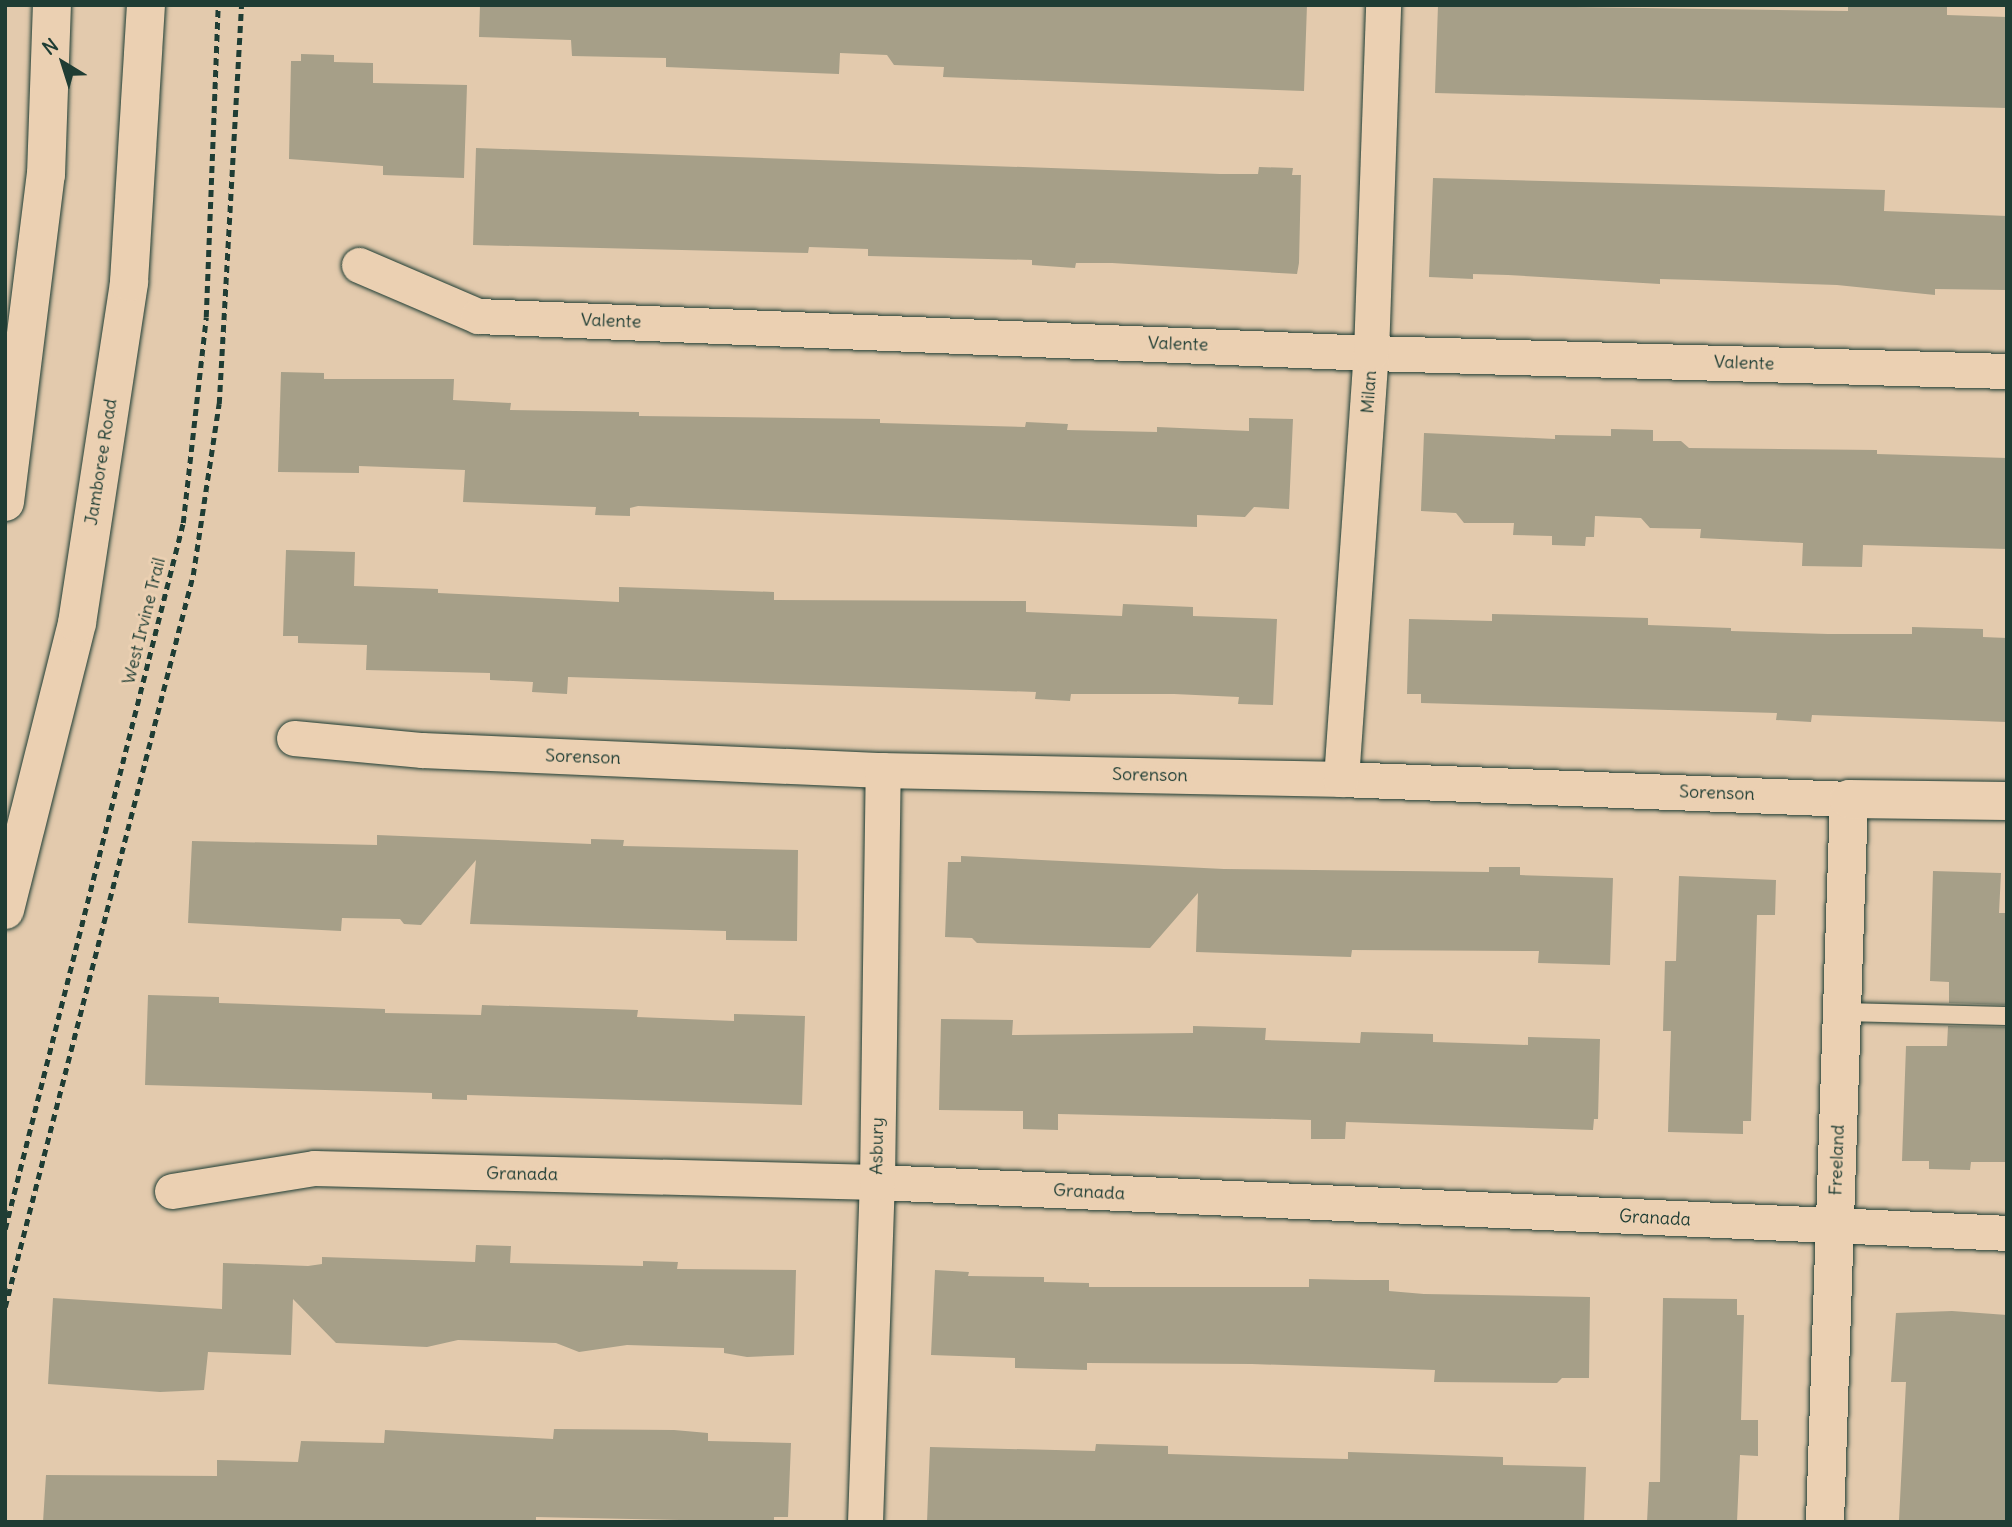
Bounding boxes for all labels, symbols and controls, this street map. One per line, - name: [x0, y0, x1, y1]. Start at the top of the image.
- north arrow: [28, 28, 98, 98]
- text: N: [37, 33, 63, 60]
- street label: Valente: [580, 309, 642, 333]
- street label: Valente: [1147, 332, 1209, 356]
- street label: Valente: [1713, 351, 1775, 375]
- street label: Milan: [1357, 370, 1381, 414]
- street label: Jamboree Road: [80, 397, 122, 527]
- street label: West Irvine Trail: [118, 555, 170, 687]
- street label: Sorenson: [545, 745, 621, 769]
- street label: Sorenson: [1112, 764, 1188, 786]
- street label: Sorenson: [1679, 781, 1755, 805]
- street label: Asbury: [866, 1117, 888, 1175]
- street label: Freeland: [1825, 1124, 1849, 1196]
- street label: Granada: [486, 1163, 558, 1185]
- street label: Granada: [1053, 1179, 1125, 1205]
- street label: Granada: [1619, 1205, 1691, 1231]

